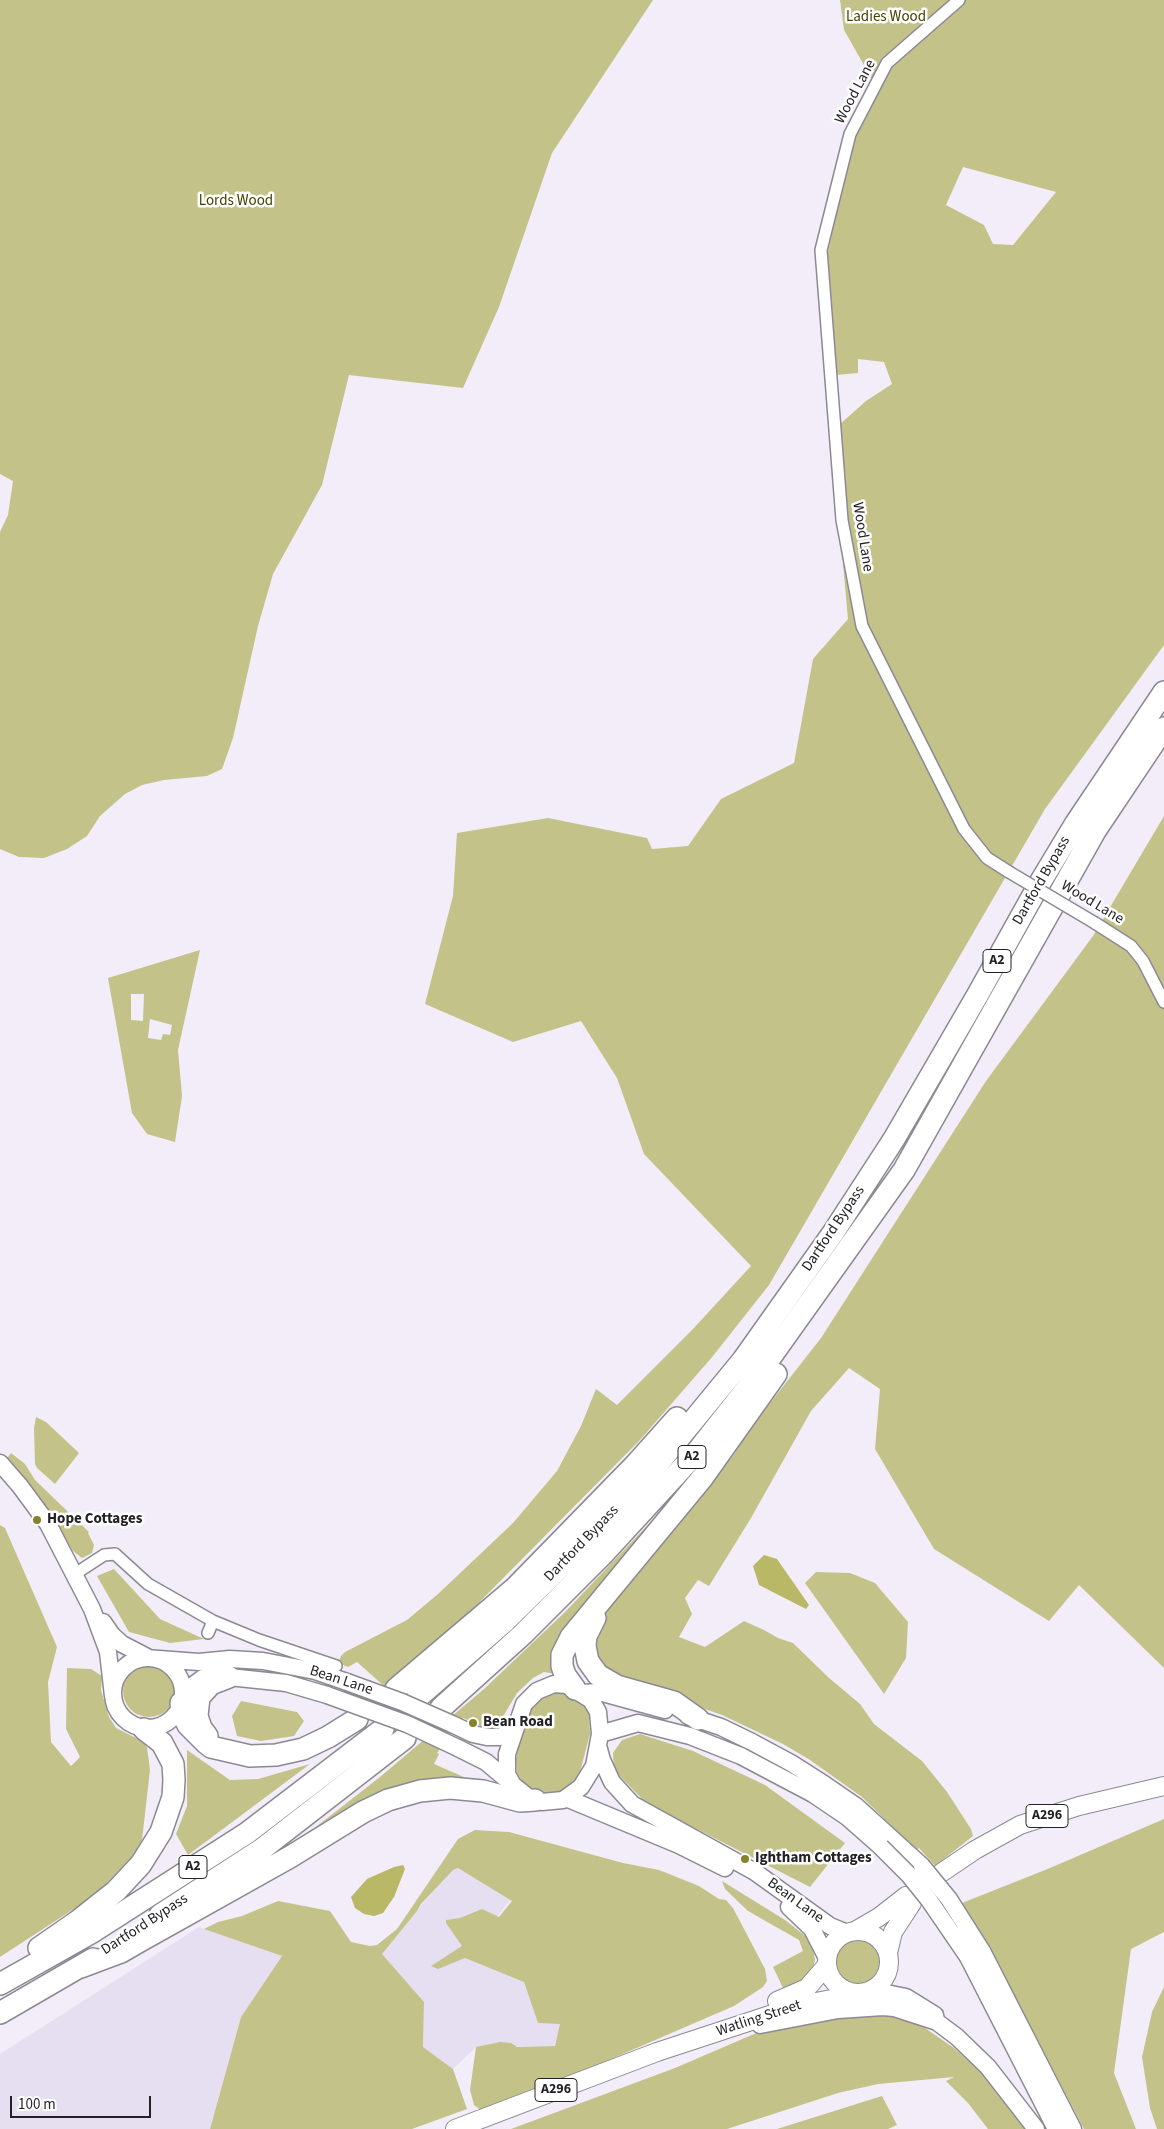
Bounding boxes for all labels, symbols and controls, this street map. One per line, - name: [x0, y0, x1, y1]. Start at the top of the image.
- park label: Ladies Wood: [846, 9, 926, 27]
- street label: Wood Lane: [832, 57, 880, 127]
- park label: Lords Wood: [199, 193, 273, 211]
- street label: Wood Lane: [848, 501, 876, 573]
- street label: Dartford Bypass: [1009, 833, 1075, 929]
- street label: Wood Lane: [1057, 877, 1127, 929]
- road number: A2: [983, 949, 1011, 972]
- street label: Dartford Bypass: [799, 1183, 869, 1275]
- road number: A2: [678, 1445, 706, 1468]
- street label: Dartford Bypass: [541, 1502, 623, 1586]
- place label: Hope Cottages: [47, 1511, 142, 1529]
- marker: Hope Cottages: [31, 1514, 43, 1526]
- street label: Bean Lane: [307, 1662, 375, 1700]
- place label: Bean Road: [483, 1714, 553, 1732]
- marker: Bean Road: [467, 1717, 479, 1729]
- road number: A296: [1026, 1804, 1068, 1828]
- place label: Ightham Cottages: [755, 1850, 872, 1868]
- marker: Ightham Cottages: [739, 1853, 751, 1865]
- road number: A2: [179, 1855, 207, 1878]
- street label: Bean Lane: [763, 1875, 827, 1927]
- street label: Dartford Bypass: [98, 1890, 192, 1960]
- street label: Watling Street: [714, 1997, 804, 2041]
- road number: A296: [535, 2078, 577, 2102]
- scale bar: [12, 2086, 154, 2118]
- text: 100 m: [18, 2094, 56, 2115]

